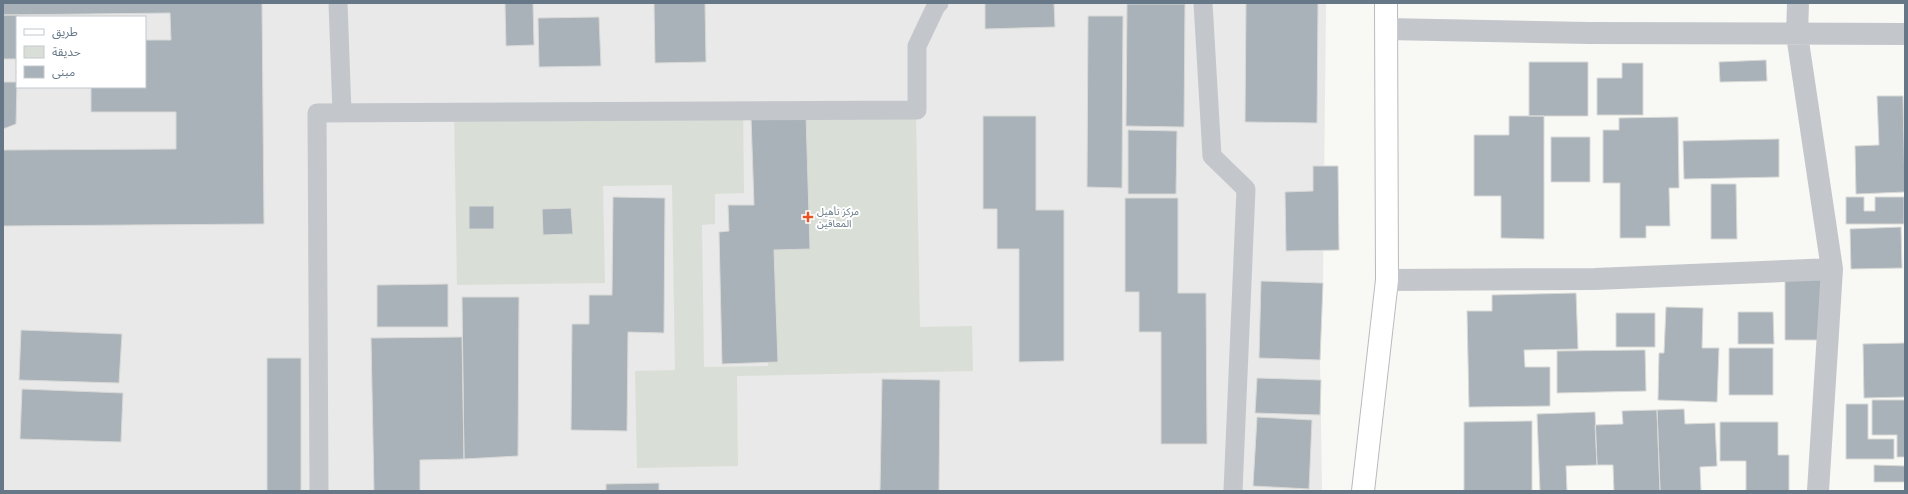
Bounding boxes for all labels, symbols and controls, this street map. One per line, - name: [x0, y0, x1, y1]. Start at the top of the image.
- legend: [16, 16, 146, 88]
- text: طريق: [52, 25, 78, 40]
- text: حديقة: [52, 45, 81, 59]
- text: مبنى: [52, 65, 75, 79]
- place label: مركز تأهيل المعاقين: [817, 206, 859, 229]
- marker: مركز تأهيل المعاقين: [802, 211, 814, 223]

